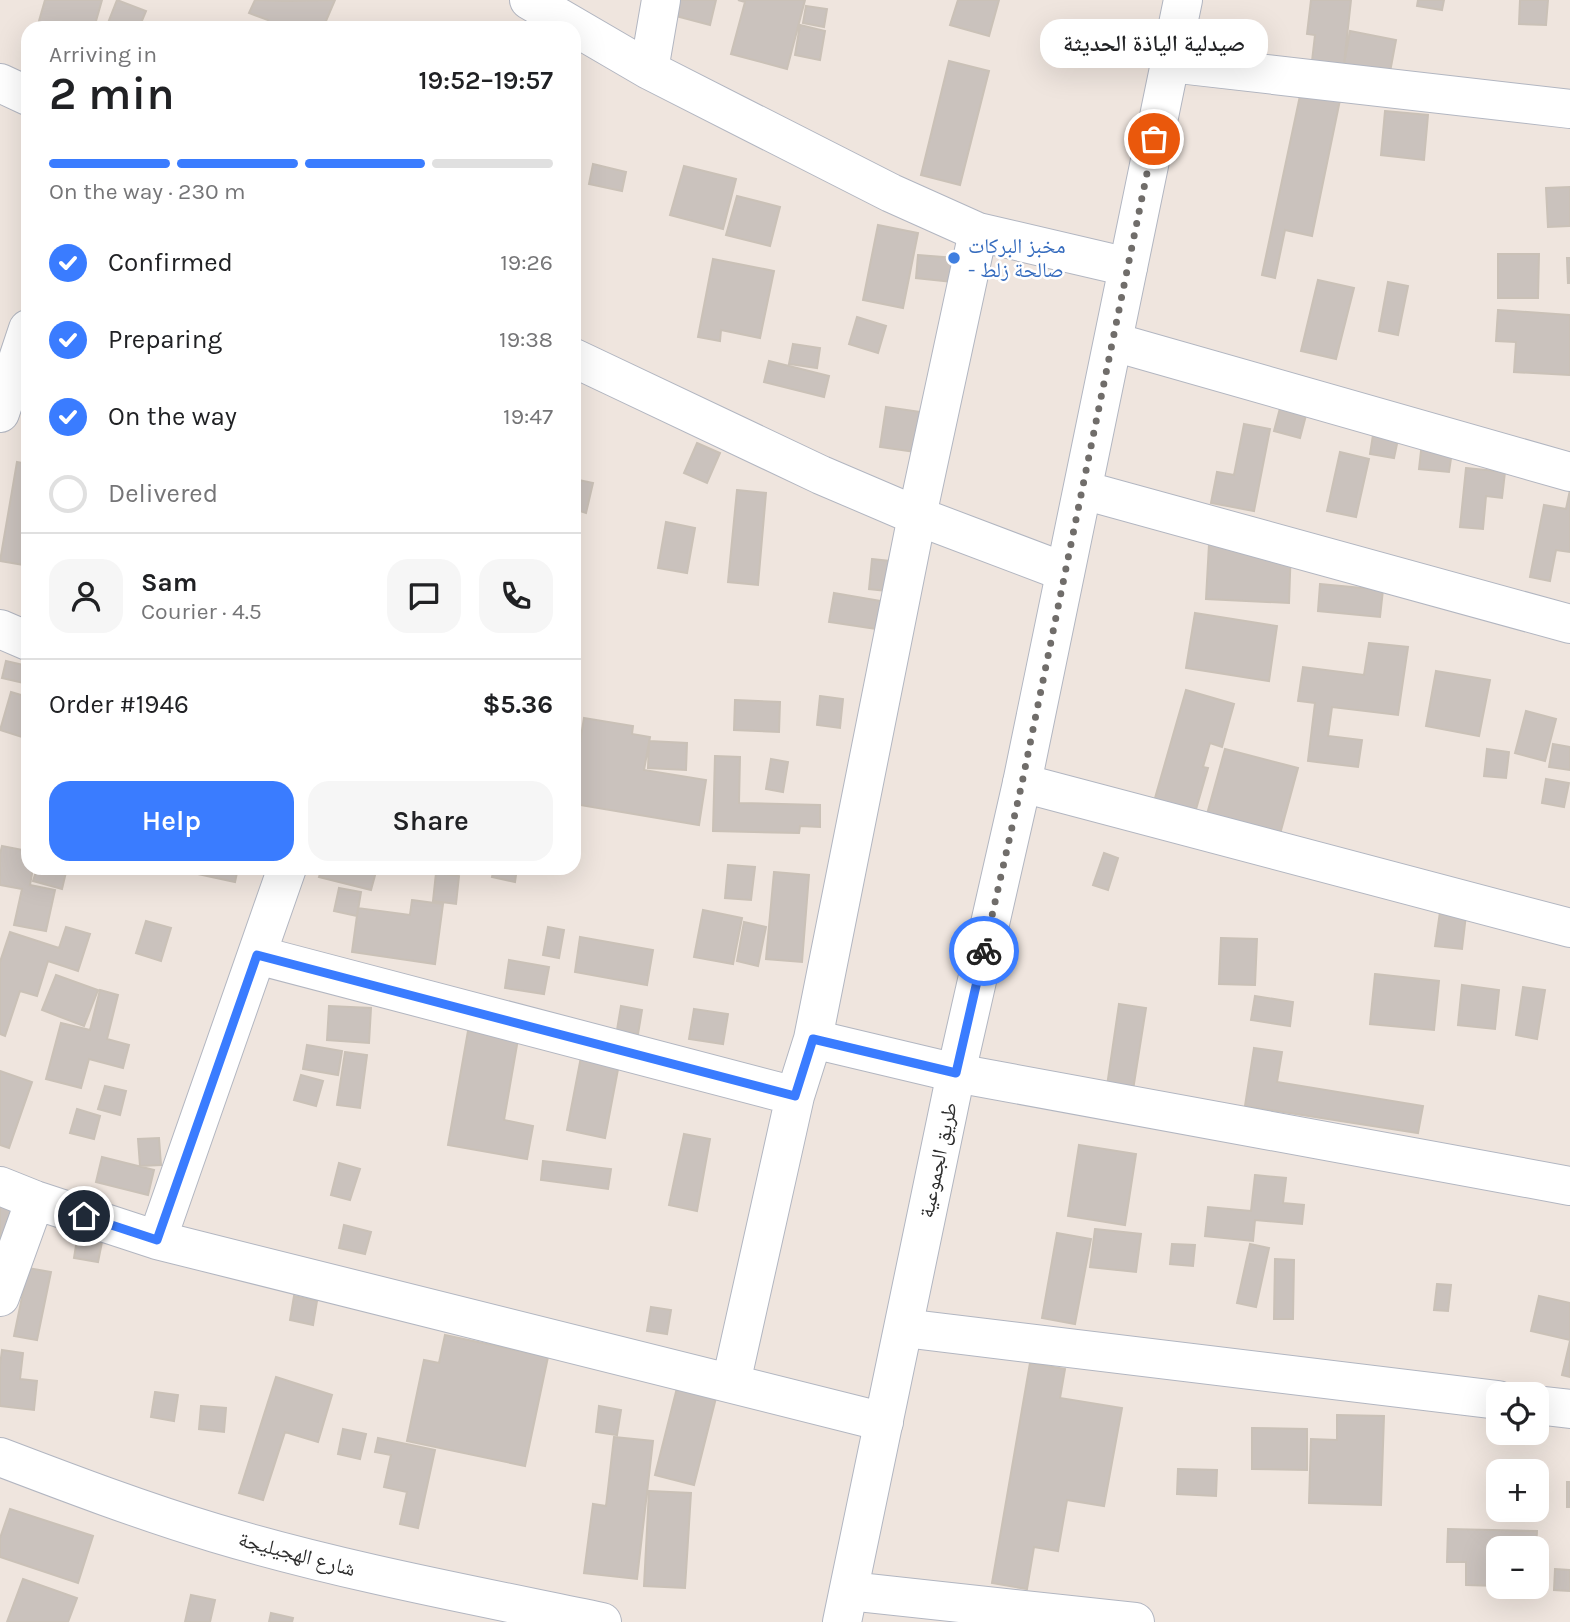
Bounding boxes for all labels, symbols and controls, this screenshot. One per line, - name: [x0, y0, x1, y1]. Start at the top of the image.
- callout: صيدلية الياذة الحديثة: [1040, 20, 1268, 69]
- text: صيدلية الياذة الحديثة: [1063, 30, 1245, 57]
- text: Arriving in: [49, 41, 157, 68]
- text: 19:52–19:57: [419, 65, 553, 96]
- text: 2 min: [49, 67, 175, 121]
- pin: [1124, 109, 1184, 169]
- icon: bag: [1135, 120, 1173, 158]
- text: On the way · 230 m: [49, 178, 246, 205]
- place label: مخبز البركات - صالحة زلط: [968, 234, 1065, 282]
- icon: check: [49, 244, 87, 282]
- text: Confirmed: [108, 247, 233, 278]
- text: 19:26: [500, 249, 553, 276]
- marker: مخبز البركات - صالحة زلط: [946, 250, 962, 266]
- icon: check: [49, 321, 87, 359]
- text: Preparing: [108, 324, 222, 355]
- text: 19:38: [499, 326, 553, 353]
- icon: check: [49, 398, 87, 436]
- text: On the way: [108, 401, 237, 432]
- text: 19:47: [503, 403, 553, 430]
- text: Delivered: [108, 478, 218, 509]
- button: person: [49, 559, 123, 633]
- button: chat: [387, 559, 461, 633]
- button: phone: [479, 559, 553, 633]
- text: Sam: [141, 567, 197, 598]
- text: Courier · 4.5: [141, 598, 262, 625]
- text: Order #1946: [49, 689, 189, 720]
- text: $5.36: [482, 689, 553, 720]
- button: Help: [49, 781, 294, 861]
- button: Share: [308, 781, 553, 861]
- courier: [949, 916, 1019, 986]
- icon: bike: [965, 932, 1003, 970]
- street label: طريق الجموعية: [914, 1100, 963, 1220]
- pin: [54, 1186, 114, 1246]
- icon: home: [65, 1197, 103, 1235]
- map controls: [1486, 1382, 1549, 1599]
- button: locate: [1486, 1382, 1549, 1445]
- button: +: [1486, 1459, 1549, 1522]
- street label: شارع الهجيليجة: [236, 1527, 358, 1582]
- button: −: [1486, 1536, 1549, 1599]

